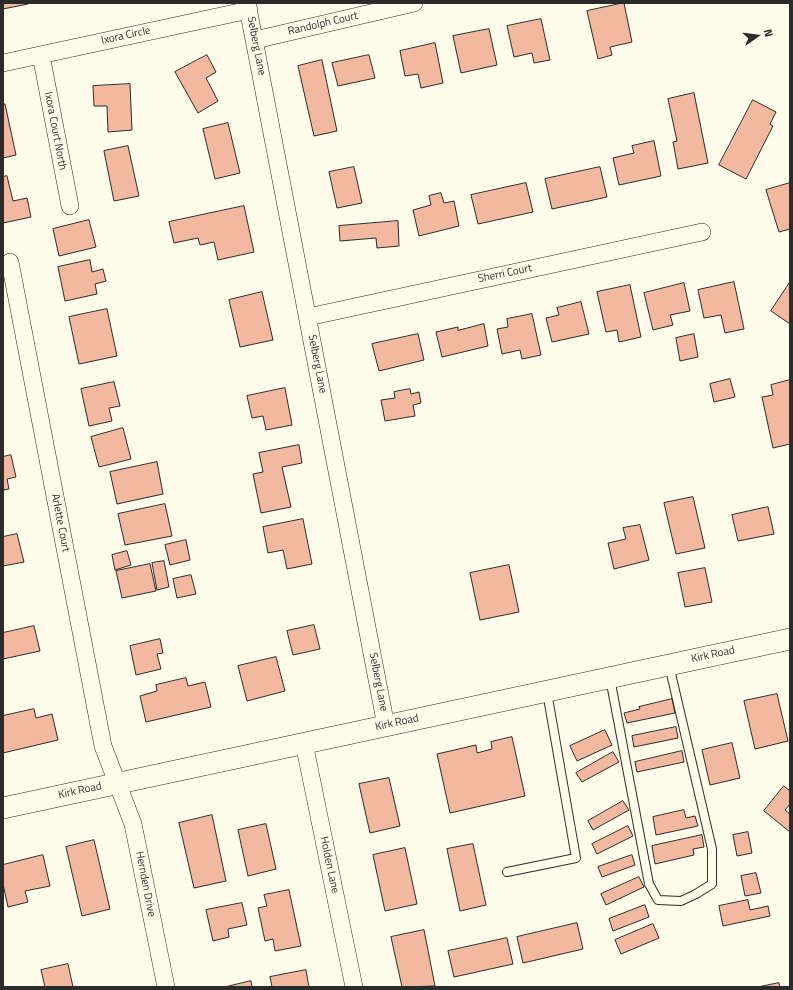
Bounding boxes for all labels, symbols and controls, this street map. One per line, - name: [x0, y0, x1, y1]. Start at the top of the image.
- street label: Randolph Court: [287, 10, 359, 38]
- street label: Selberg Lane: [244, 16, 268, 76]
- north arrow: [737, 16, 777, 56]
- street label: Ixora Circle: [100, 24, 152, 48]
- text: N: [760, 27, 777, 39]
- street label: Ixora Court North: [41, 91, 69, 171]
- street label: Sherri Court: [477, 262, 533, 286]
- street label: Selberg Lane: [305, 334, 329, 394]
- street label: Arlette Court: [48, 493, 72, 553]
- street label: Kirk Road: [690, 644, 736, 666]
- street label: Selberg Lane: [366, 652, 390, 712]
- street label: Kirk Road: [374, 712, 420, 734]
- street label: Kirk Road: [57, 780, 103, 802]
- street label: Holden Lane: [317, 835, 341, 895]
- street label: Hernden Drive: [132, 850, 158, 918]

